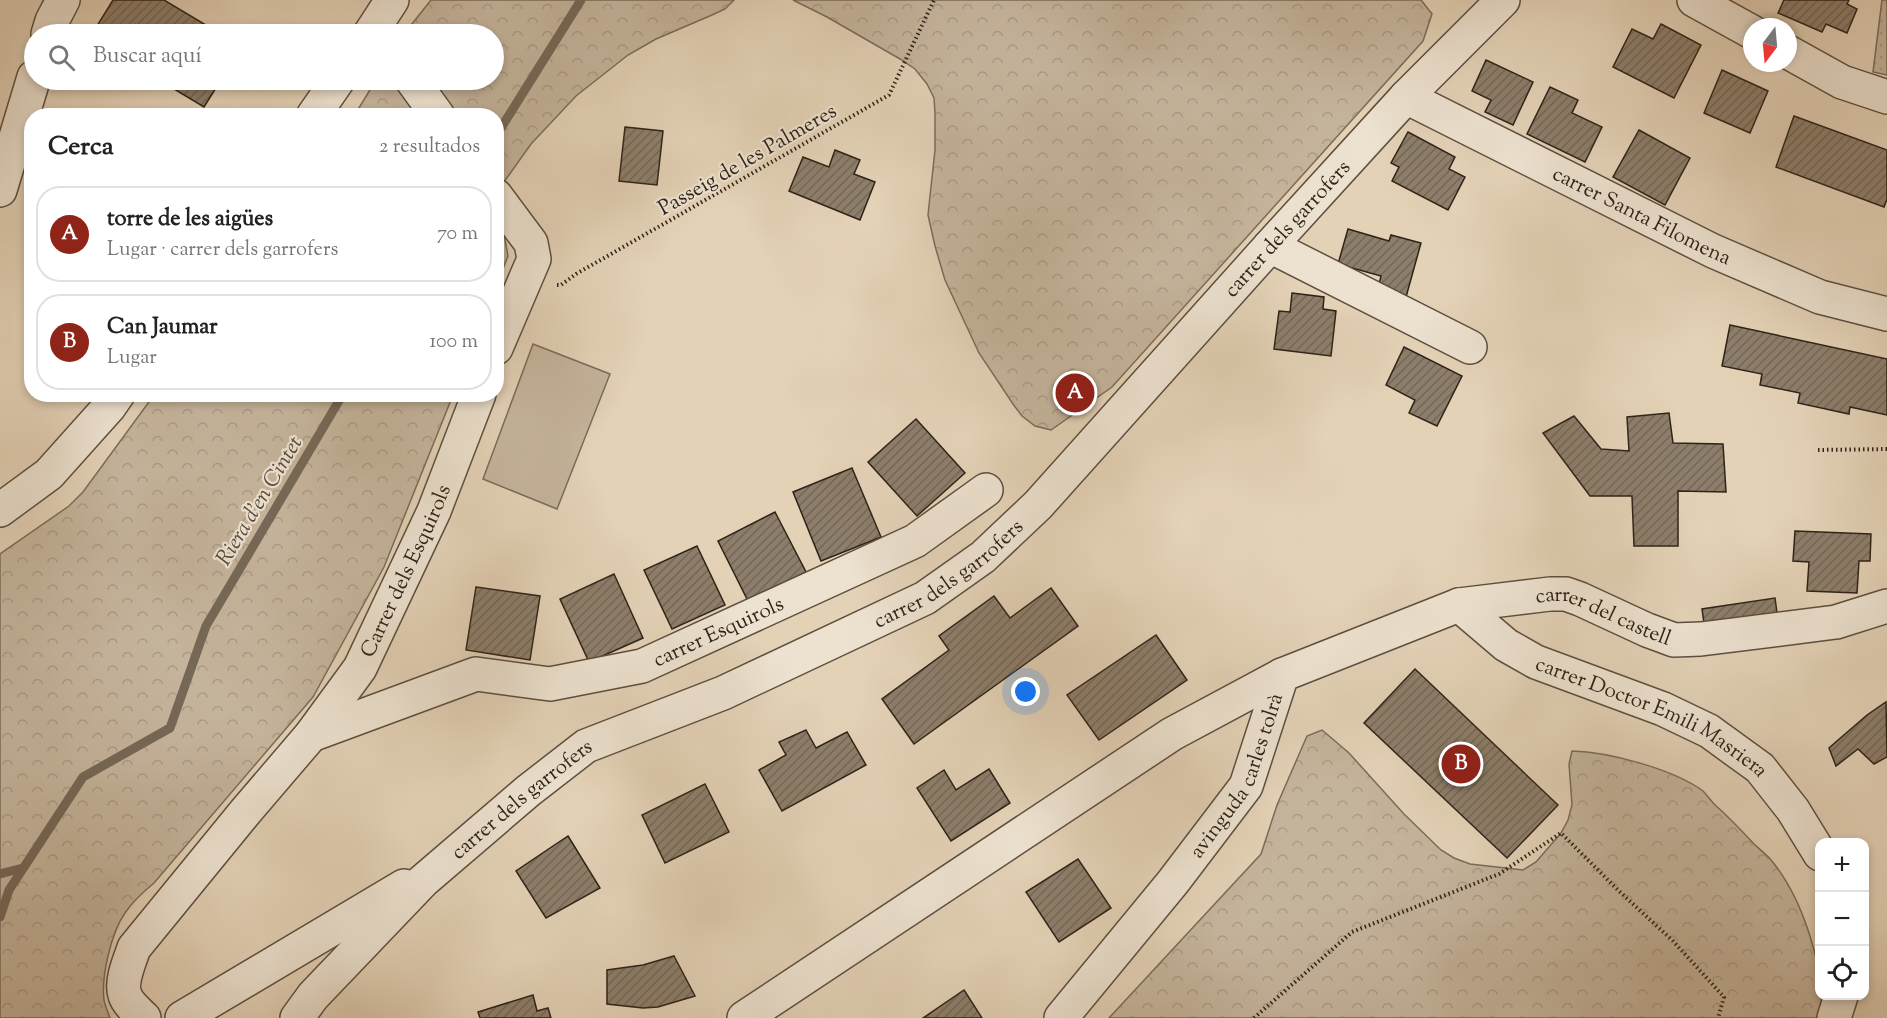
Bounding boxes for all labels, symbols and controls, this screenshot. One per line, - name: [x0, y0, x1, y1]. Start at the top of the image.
- north arrow: [1743, 18, 1797, 72]
- search box: [24, 24, 504, 90]
- icon: search: [45, 41, 78, 74]
- text: Buscar aquí: [93, 41, 202, 73]
- street label: Passeig de les Palmeres: [653, 97, 843, 224]
- text: Cerca: [48, 129, 114, 166]
- text: 2 resultados: [379, 133, 480, 162]
- street label: carrer dels garrofers: [1218, 154, 1358, 305]
- street label: carrer Santa Filomena: [1547, 160, 1736, 274]
- text: torre de les aigües: [107, 204, 273, 236]
- text: A: [61, 220, 78, 249]
- text: 70 m: [437, 220, 478, 249]
- text: Lugar · carrer dels garrofers: [107, 236, 338, 265]
- text: Can Jaumar: [107, 312, 217, 344]
- text: B: [63, 328, 76, 357]
- text: 100 m: [429, 328, 478, 357]
- text: Lugar: [107, 344, 157, 373]
- pin: A: [1056, 370, 1094, 416]
- water label: Riera d'en Cintet: [209, 430, 312, 572]
- street label: Carrer dels Esquirols: [354, 481, 460, 663]
- street label: carrer dels garrofers: [869, 513, 1031, 637]
- street label: carrer del castell: [1534, 581, 1675, 655]
- street label: carrer Esquirols: [649, 590, 789, 676]
- street label: carrer Doctor Emili Masriera: [1531, 650, 1775, 785]
- your location: [1011, 677, 1040, 706]
- street label: avinguda carles tolrà: [1183, 689, 1292, 865]
- street label: carrer dels garrofers: [445, 732, 597, 868]
- pin: B: [1442, 742, 1480, 786]
- map controls: [1815, 838, 1869, 1000]
- button: +: [1815, 838, 1869, 892]
- button: −: [1815, 892, 1869, 946]
- button: locate: [1815, 946, 1869, 1000]

